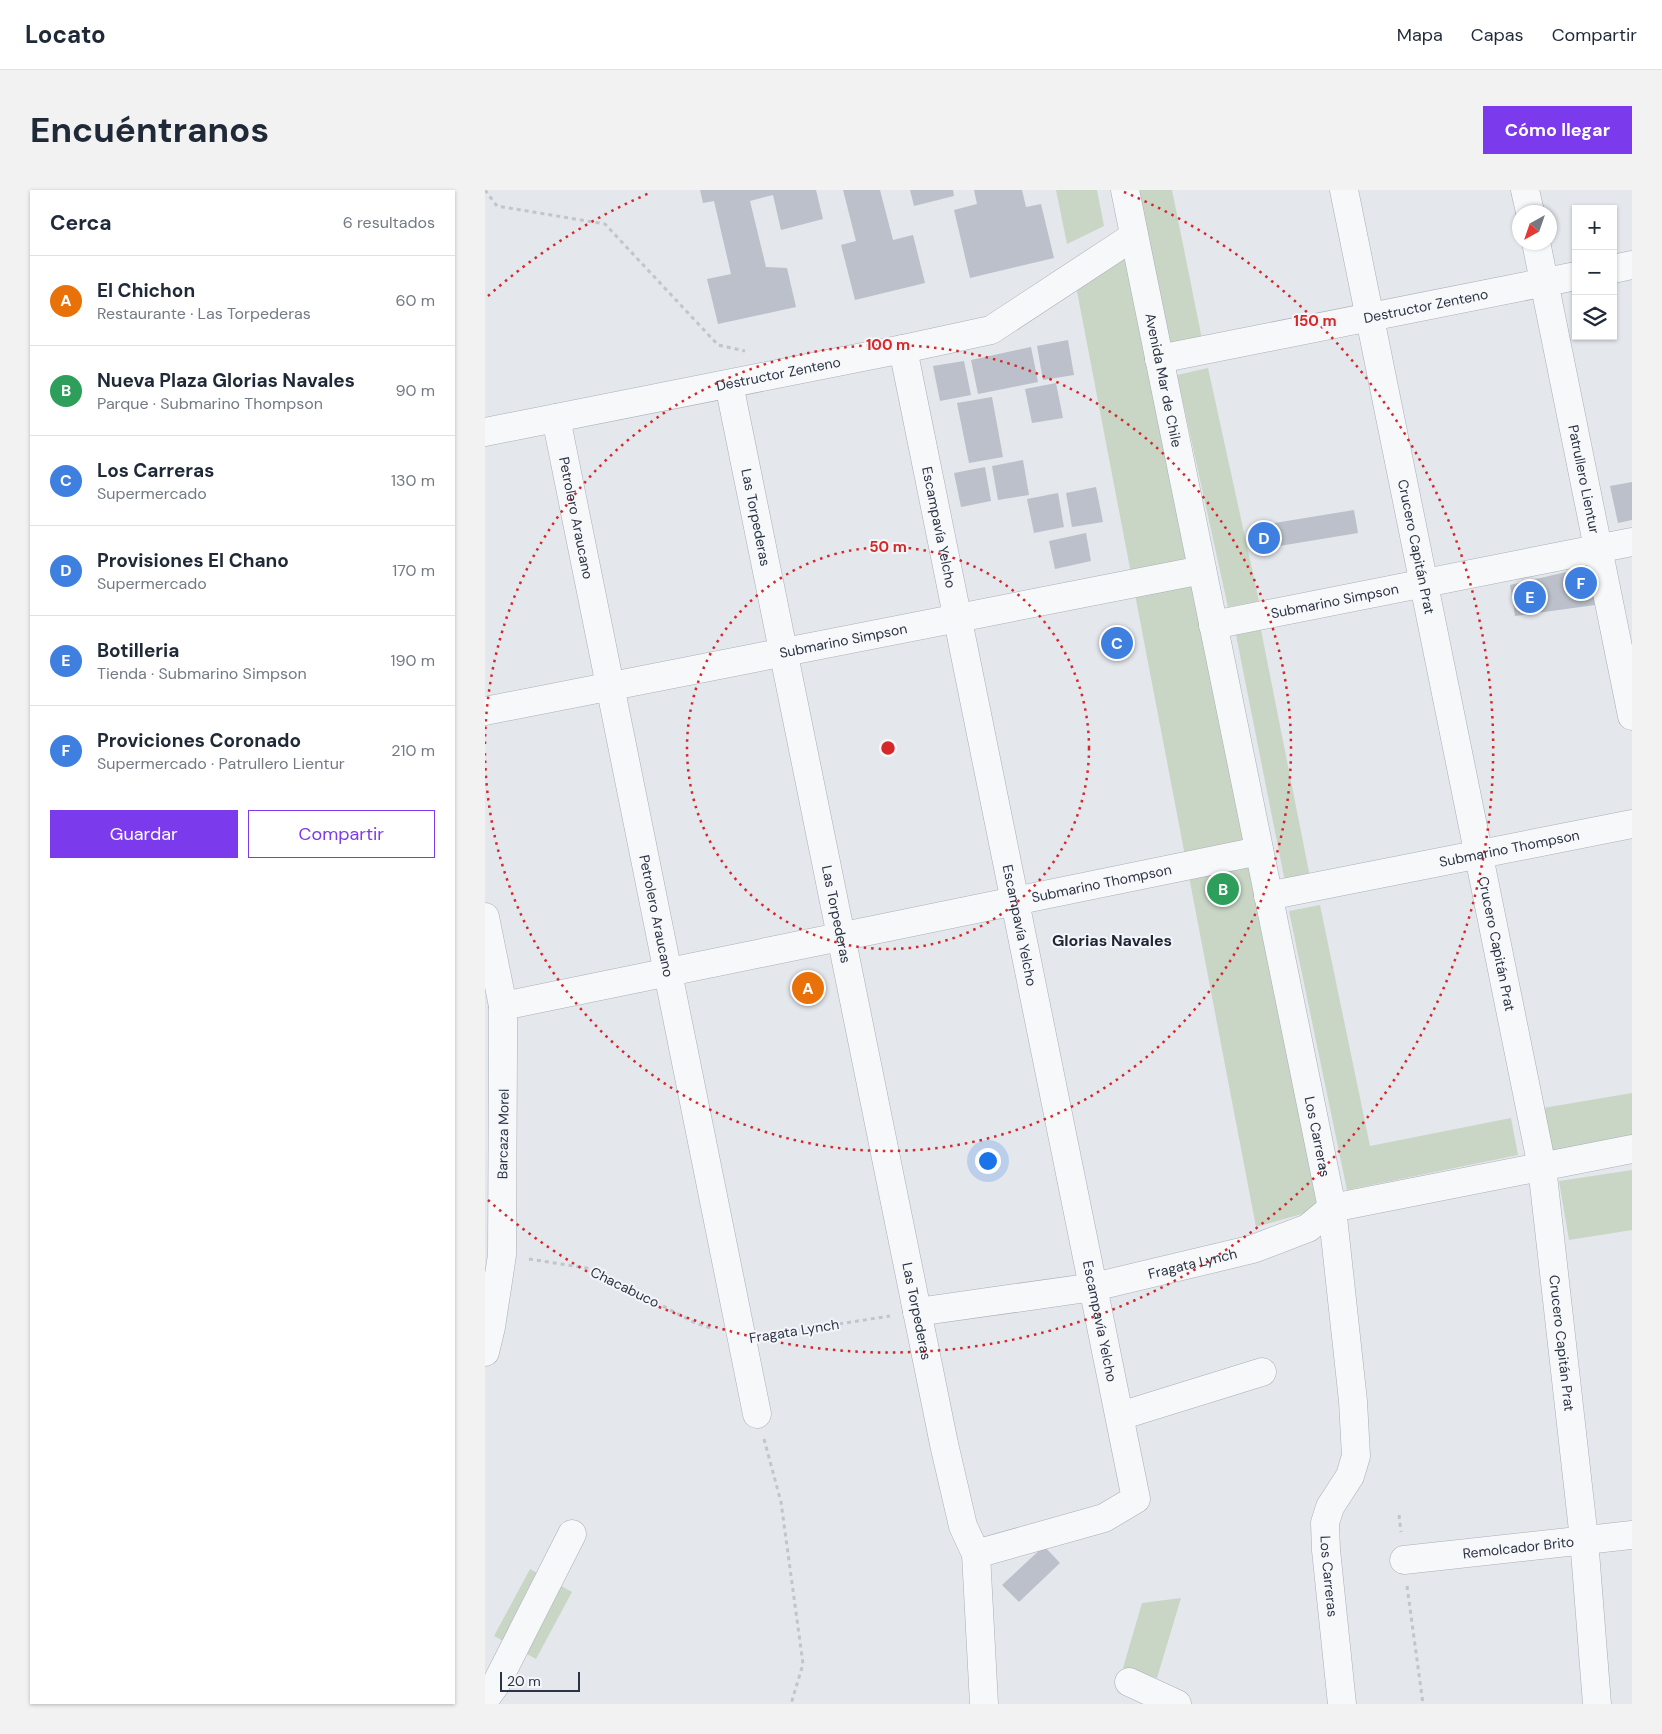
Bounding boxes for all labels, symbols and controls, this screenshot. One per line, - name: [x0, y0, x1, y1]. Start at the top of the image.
- text: Locato: [25, 19, 106, 50]
- text: Mapa: [1397, 23, 1443, 47]
- text: Capas: [1471, 23, 1524, 47]
- text: Compartir: [1552, 23, 1637, 47]
- button: Cómo llegar: [1483, 106, 1632, 154]
- text: Encuéntranos: [30, 107, 269, 153]
- north arrow: [1512, 205, 1557, 250]
- map controls: [1572, 205, 1617, 340]
- button: +: [1572, 205, 1617, 250]
- text: Cerca: [50, 209, 112, 237]
- text: 6 resultados: [343, 212, 435, 233]
- button: −: [1572, 250, 1617, 295]
- text: El Chichon: [97, 278, 195, 303]
- street label: Destructor Zenteno: [1362, 285, 1490, 327]
- text: A: [60, 290, 72, 311]
- text: 60 m: [395, 290, 435, 311]
- button: layers: [1572, 295, 1617, 340]
- text: Restaurante · Las Torpederas: [97, 303, 311, 324]
- street label: Avenida Mar de Chile: [1141, 311, 1186, 449]
- text: 150 m: [1294, 311, 1337, 331]
- text: 100 m: [866, 335, 910, 355]
- street label: Destructor Zenteno: [714, 353, 842, 395]
- text: Nueva Plaza Glorias Navales: [97, 368, 355, 393]
- text: B: [61, 380, 71, 401]
- text: 90 m: [395, 380, 435, 401]
- text: Parque · Submarino Thompson: [97, 393, 323, 414]
- street label: Patrullero Lientur: [1564, 423, 1604, 535]
- street label: Petrolero Araucano: [555, 455, 597, 581]
- text: Los Carreras: [97, 458, 214, 483]
- street label: Escampavía Yelcho: [918, 465, 960, 590]
- street label: Las Torpederas: [737, 467, 775, 568]
- text: C: [60, 470, 72, 491]
- text: 130 m: [391, 470, 435, 491]
- street label: Crucero Capitán Prat: [1394, 478, 1439, 616]
- text: Supermercado: [97, 483, 207, 504]
- pin: D: [1248, 519, 1280, 557]
- text: 50 m: [869, 537, 907, 557]
- text: Provisiones El Chano: [97, 548, 289, 573]
- text: D: [60, 560, 72, 581]
- text: 170 m: [392, 560, 435, 581]
- pin: F: [1565, 564, 1597, 602]
- text: Supermercado: [97, 573, 207, 594]
- pin: E: [1514, 578, 1546, 616]
- street label: Submarino Simpson: [1269, 579, 1400, 622]
- street label: Submarino Simpson: [778, 619, 909, 662]
- pin: C: [1101, 624, 1133, 662]
- text: Botilleria: [97, 638, 179, 663]
- text: E: [61, 650, 71, 671]
- text: 190 m: [391, 650, 435, 671]
- text: Tienda · Submarino Simpson: [97, 663, 307, 684]
- text: Proviciones Coronado: [97, 728, 301, 753]
- centre of rings: [879, 739, 897, 757]
- text: F: [62, 740, 70, 761]
- text: 210 m: [391, 740, 435, 761]
- text: Supermercado · Patrullero Lientur: [97, 753, 345, 774]
- button: Guardar: [50, 810, 238, 858]
- button: Compartir: [248, 810, 435, 858]
- street label: Submarino Thompson: [1438, 826, 1581, 871]
- street label: Petrolero Araucano: [635, 853, 678, 979]
- street label: Submarino Thompson: [1030, 860, 1173, 906]
- street label: Escampavía Yelcho: [999, 863, 1041, 988]
- street label: Las Torpederas: [818, 864, 855, 965]
- pin: B: [1207, 870, 1239, 908]
- street label: Crucero Capitán Prat: [1474, 875, 1519, 1013]
- district label: Glorias Navales: [1052, 930, 1172, 951]
- pin: A: [792, 969, 824, 1007]
- street label: Barcaza Morel: [493, 1089, 513, 1179]
- street label: Los Carreras: [1301, 1095, 1334, 1178]
- your location: [975, 1148, 1001, 1174]
- street label: Fragata Lynch: [1146, 1244, 1239, 1283]
- street label: Escampavía Yelcho: [1079, 1259, 1121, 1384]
- street label: Las Torpederas: [898, 1261, 936, 1362]
- street label: Chacabuco: [588, 1263, 662, 1311]
- street label: Crucero Capitán Prat: [1545, 1274, 1579, 1412]
- street label: Fragata Lynch: [748, 1315, 840, 1347]
- street label: Remolcador Brito: [1462, 1532, 1575, 1563]
- street label: Los Carreras: [1316, 1535, 1342, 1618]
- scale bar: [500, 1669, 580, 1692]
- text: 20 m: [507, 1672, 541, 1690]

